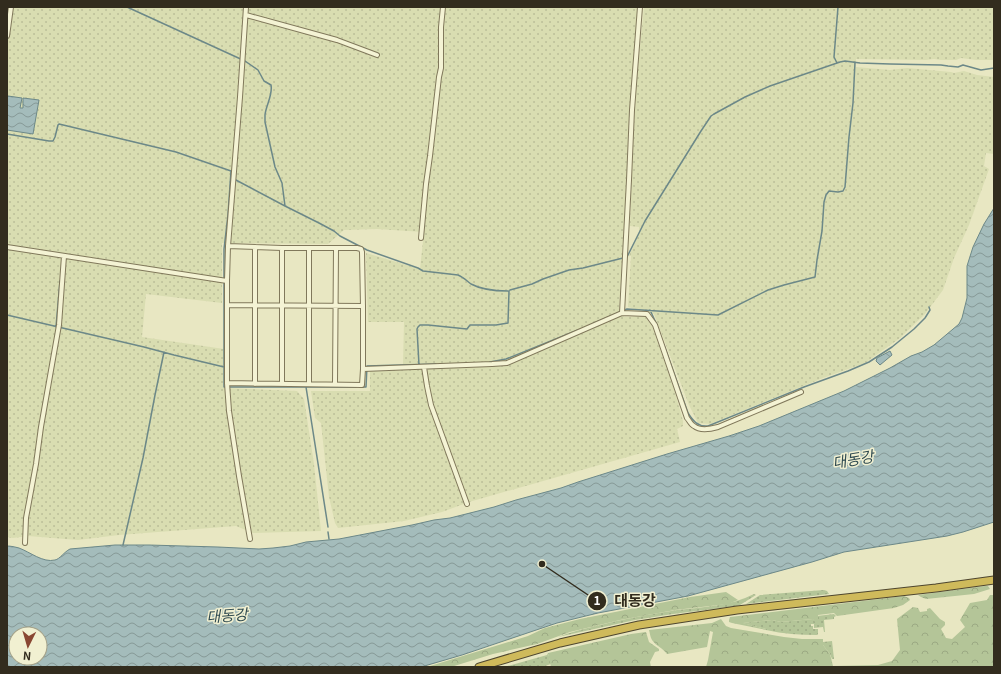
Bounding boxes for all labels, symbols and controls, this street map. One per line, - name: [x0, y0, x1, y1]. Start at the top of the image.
- water label: 대동강: [831, 444, 877, 472]
- callout: 대동강: [587, 588, 664, 615]
- text: 대동강: [614, 589, 656, 610]
- text: 1: [593, 591, 601, 608]
- water label: 대동강: [206, 602, 250, 626]
- north arrow: [8, 626, 48, 666]
- text: N: [22, 649, 32, 665]

